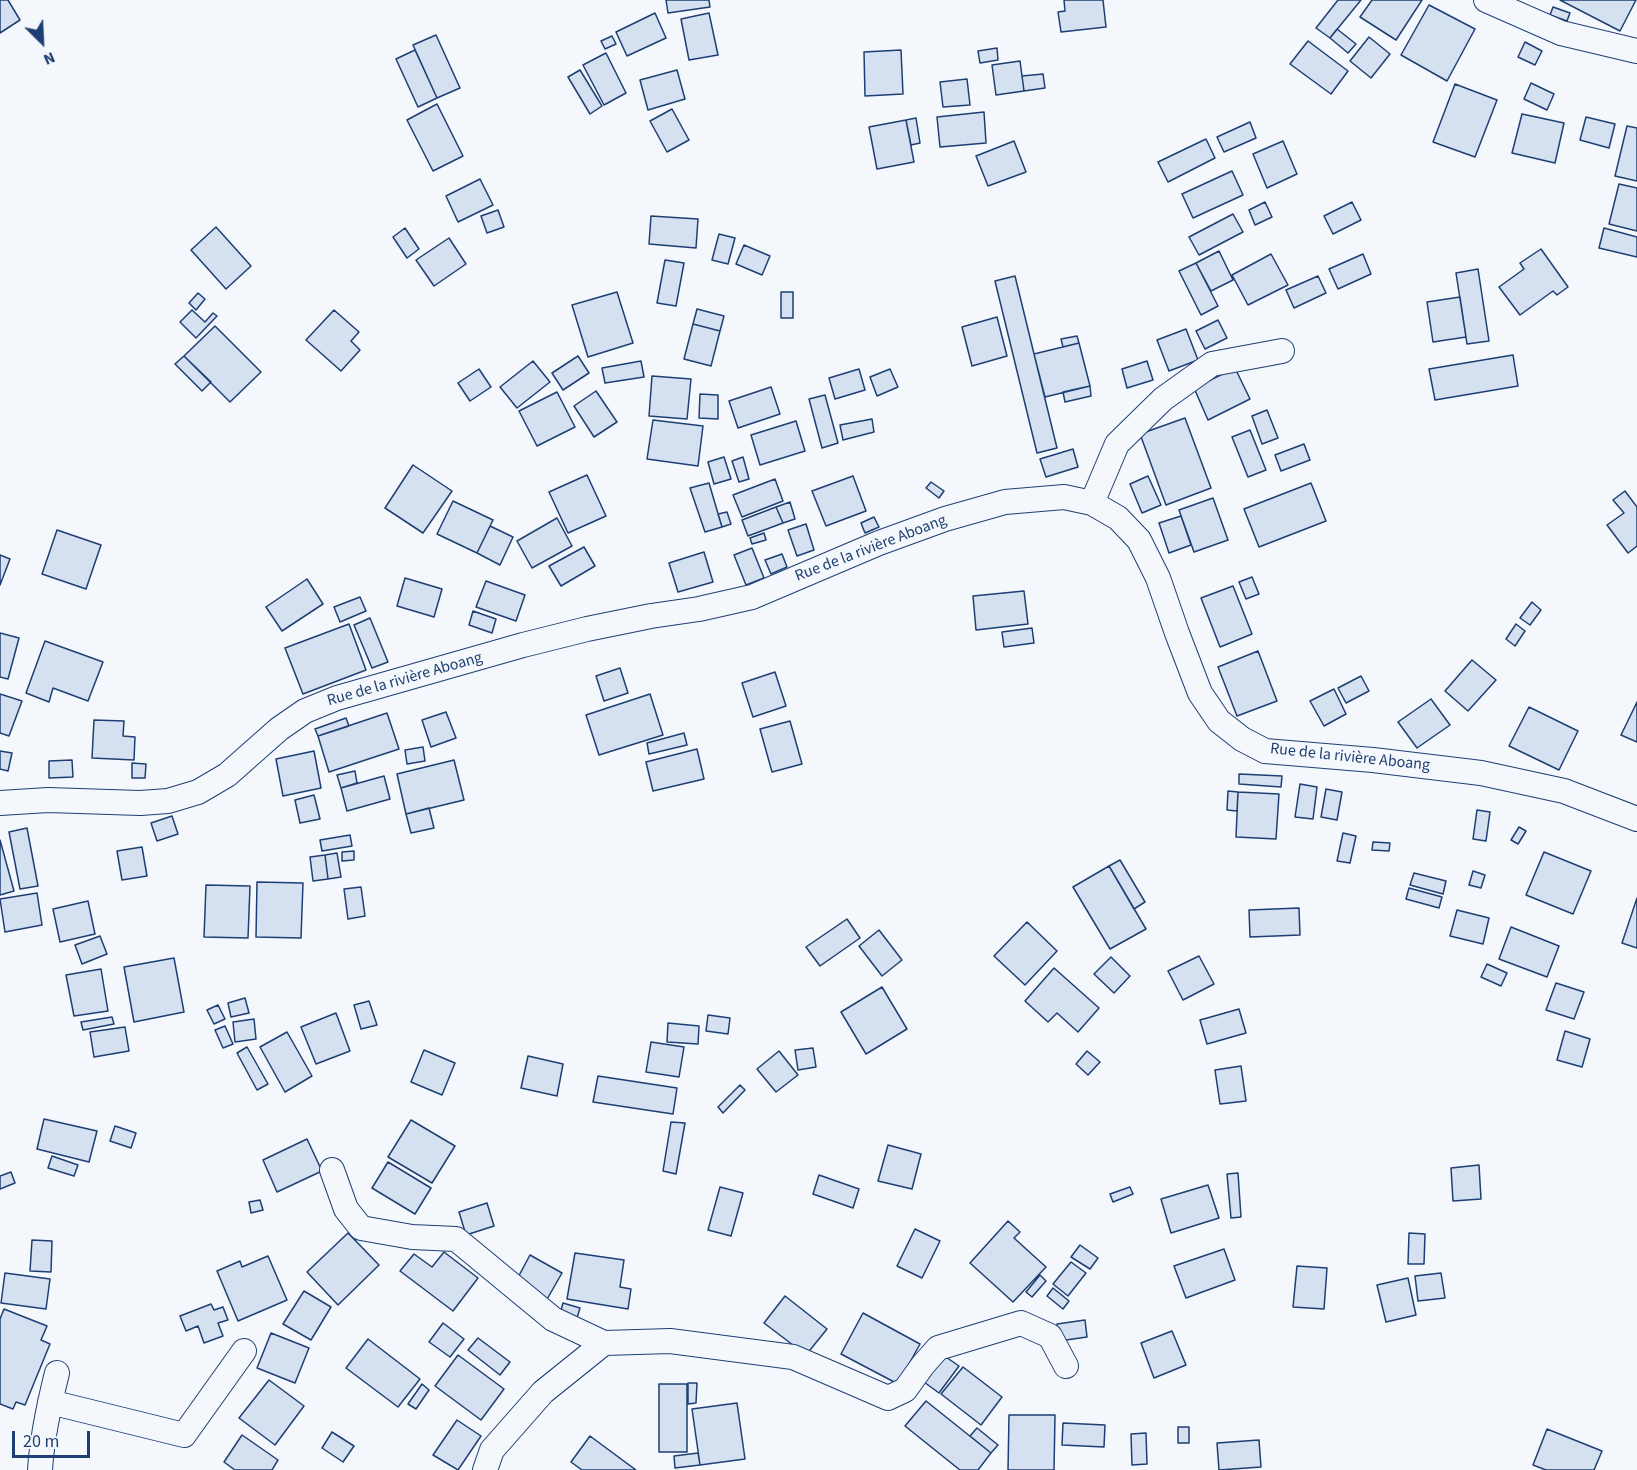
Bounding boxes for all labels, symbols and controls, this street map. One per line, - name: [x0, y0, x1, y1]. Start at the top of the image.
- north arrow: [12, 12, 72, 72]
- text: N: [40, 46, 59, 71]
- street label: Rue de la rivière Aboang: [793, 511, 949, 587]
- street label: Rue de la rivière Aboang: [325, 649, 485, 711]
- street label: Rue de la rivière Aboang: [1269, 740, 1431, 776]
- scale bar: [15, 1419, 93, 1457]
- text: 20 m: [23, 1429, 59, 1454]

